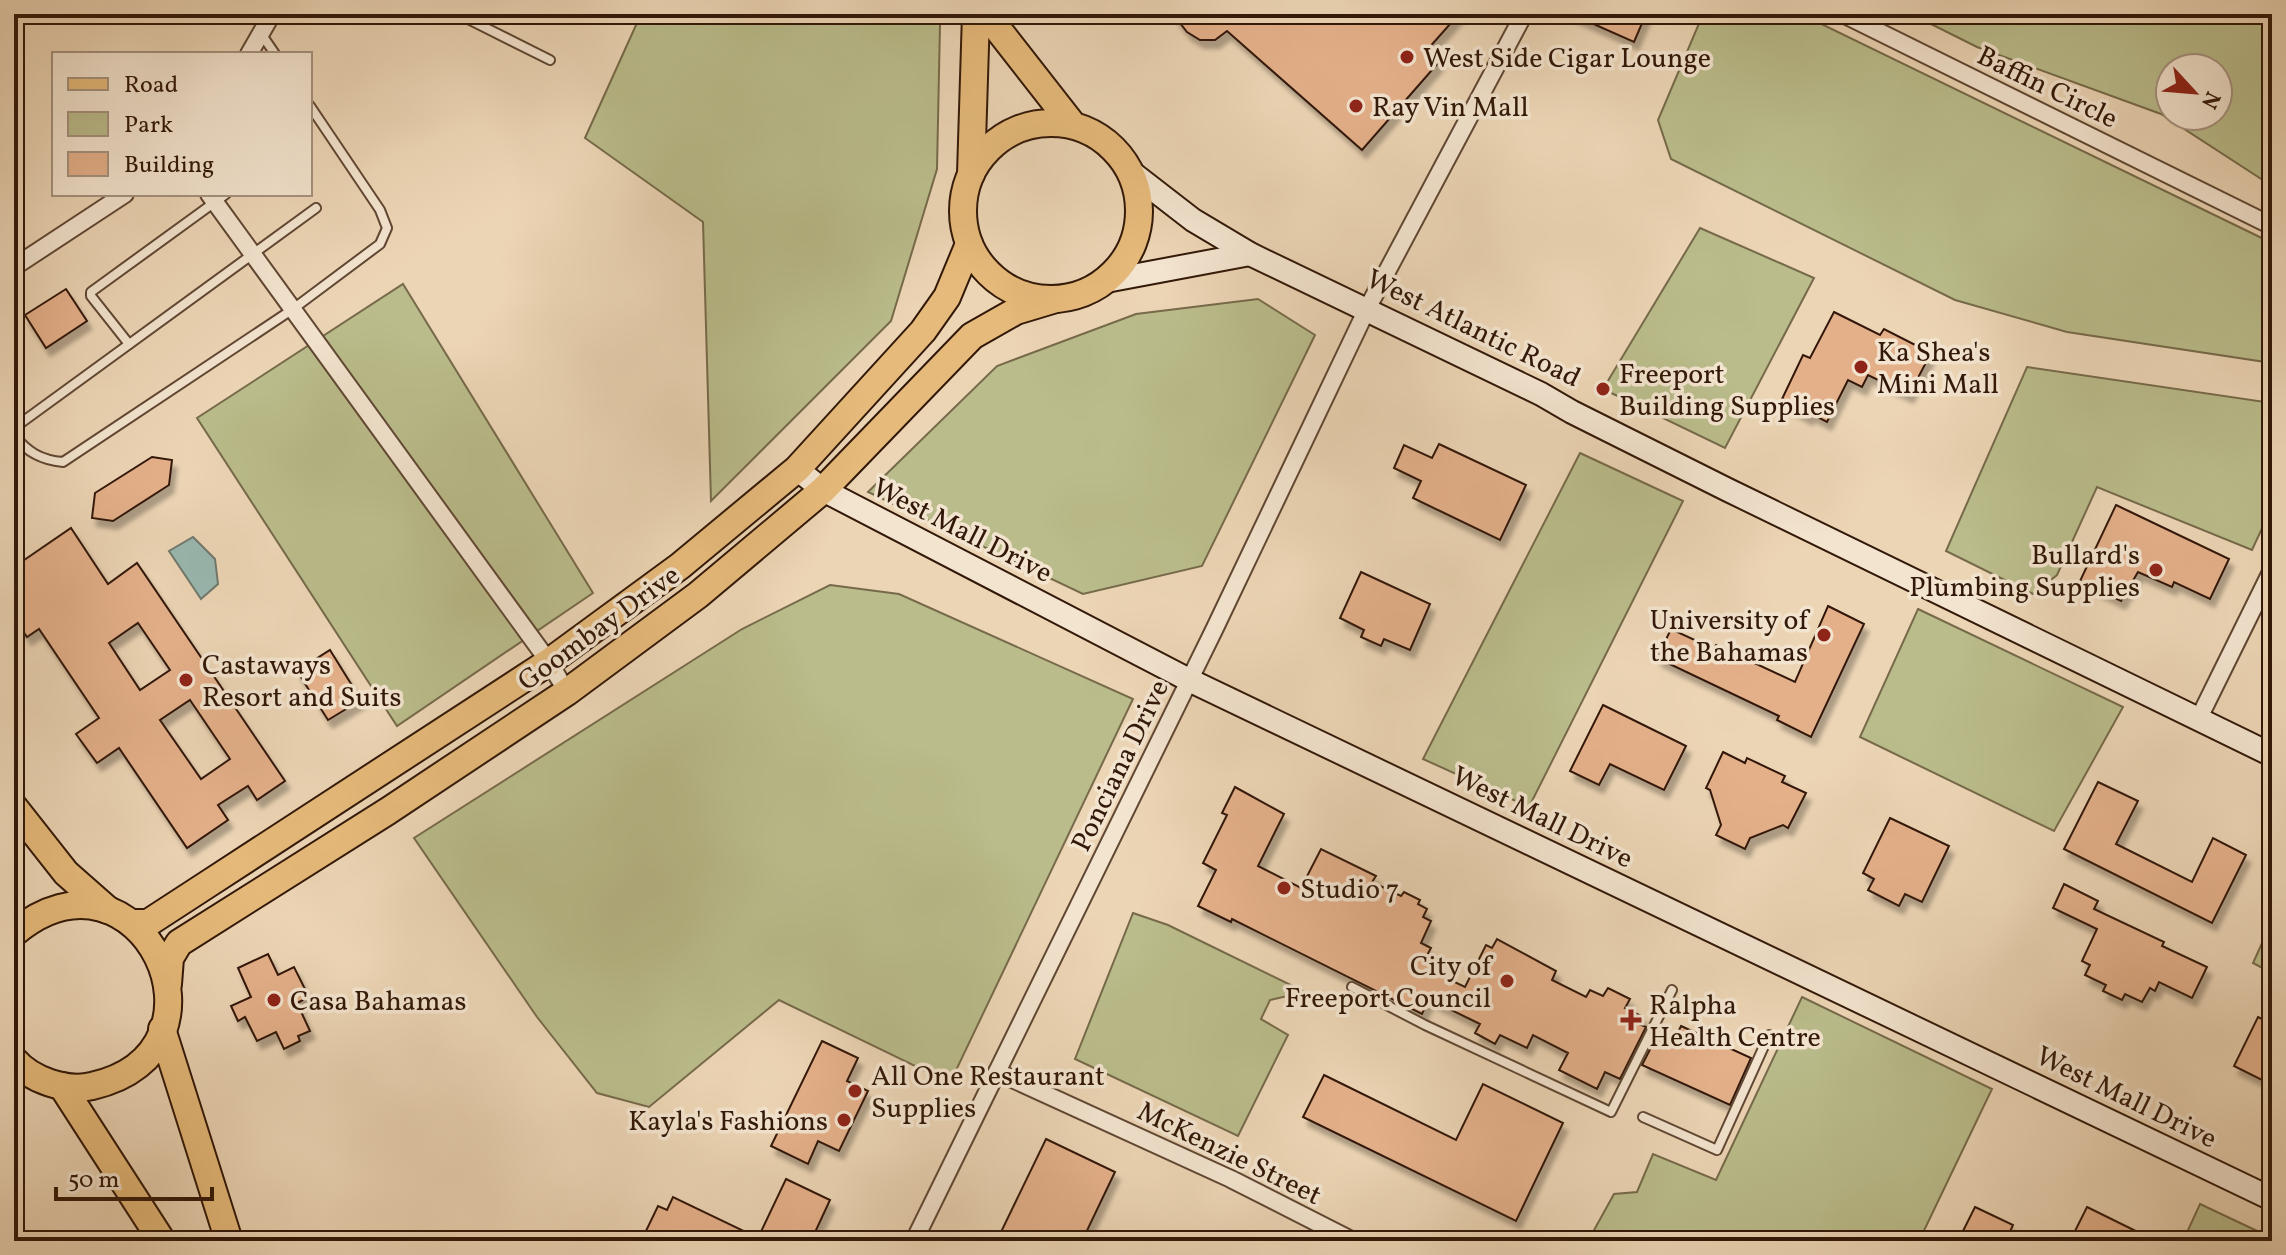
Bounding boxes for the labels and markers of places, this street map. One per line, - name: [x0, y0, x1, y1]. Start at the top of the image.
- place label: West Side Cigar Lounge: [1423, 40, 1711, 79]
- marker: West Side Cigar Lounge: [1398, 48, 1416, 66]
- place label: Ray Vin Mall: [1372, 89, 1529, 128]
- marker: Ray Vin Mall: [1347, 97, 1365, 115]
- place label: Ka Shea's Mini Mall: [1877, 334, 1999, 405]
- place label: Freeport Building Supplies: [1619, 356, 1835, 427]
- marker: Ka Shea's Mini Mall: [1852, 358, 1870, 376]
- marker: Freeport Building Supplies: [1594, 380, 1612, 398]
- place label: Bullard's Plumbing Supplies: [1909, 537, 2140, 608]
- marker: Bullard's Plumbing Supplies: [2147, 561, 2165, 579]
- place label: University of the Bahamas: [1650, 602, 1810, 673]
- marker: University of the Bahamas: [1815, 626, 1833, 644]
- place label: Castaways Resort and Suits: [202, 647, 401, 718]
- marker: Castaways Resort and Suits: [177, 671, 195, 689]
- place label: Studio 7: [1300, 871, 1399, 910]
- marker: Studio 7: [1275, 879, 1293, 897]
- place label: City of Freeport Council: [1285, 948, 1493, 1019]
- marker: City of Freeport Council: [1498, 972, 1516, 990]
- place label: Casa Bahamas: [290, 983, 467, 1022]
- place label: Ralpha Health Centre: [1649, 987, 1821, 1058]
- marker: Casa Bahamas: [265, 991, 283, 1009]
- marker: Ralpha Health Centre: [1620, 1009, 1642, 1031]
- place label: All One Restaurant Supplies: [871, 1058, 1105, 1129]
- marker: All One Restaurant Supplies: [846, 1082, 864, 1100]
- place label: Kayla's Fashions: [628, 1103, 828, 1142]
- marker: Kayla's Fashions: [835, 1111, 853, 1129]

